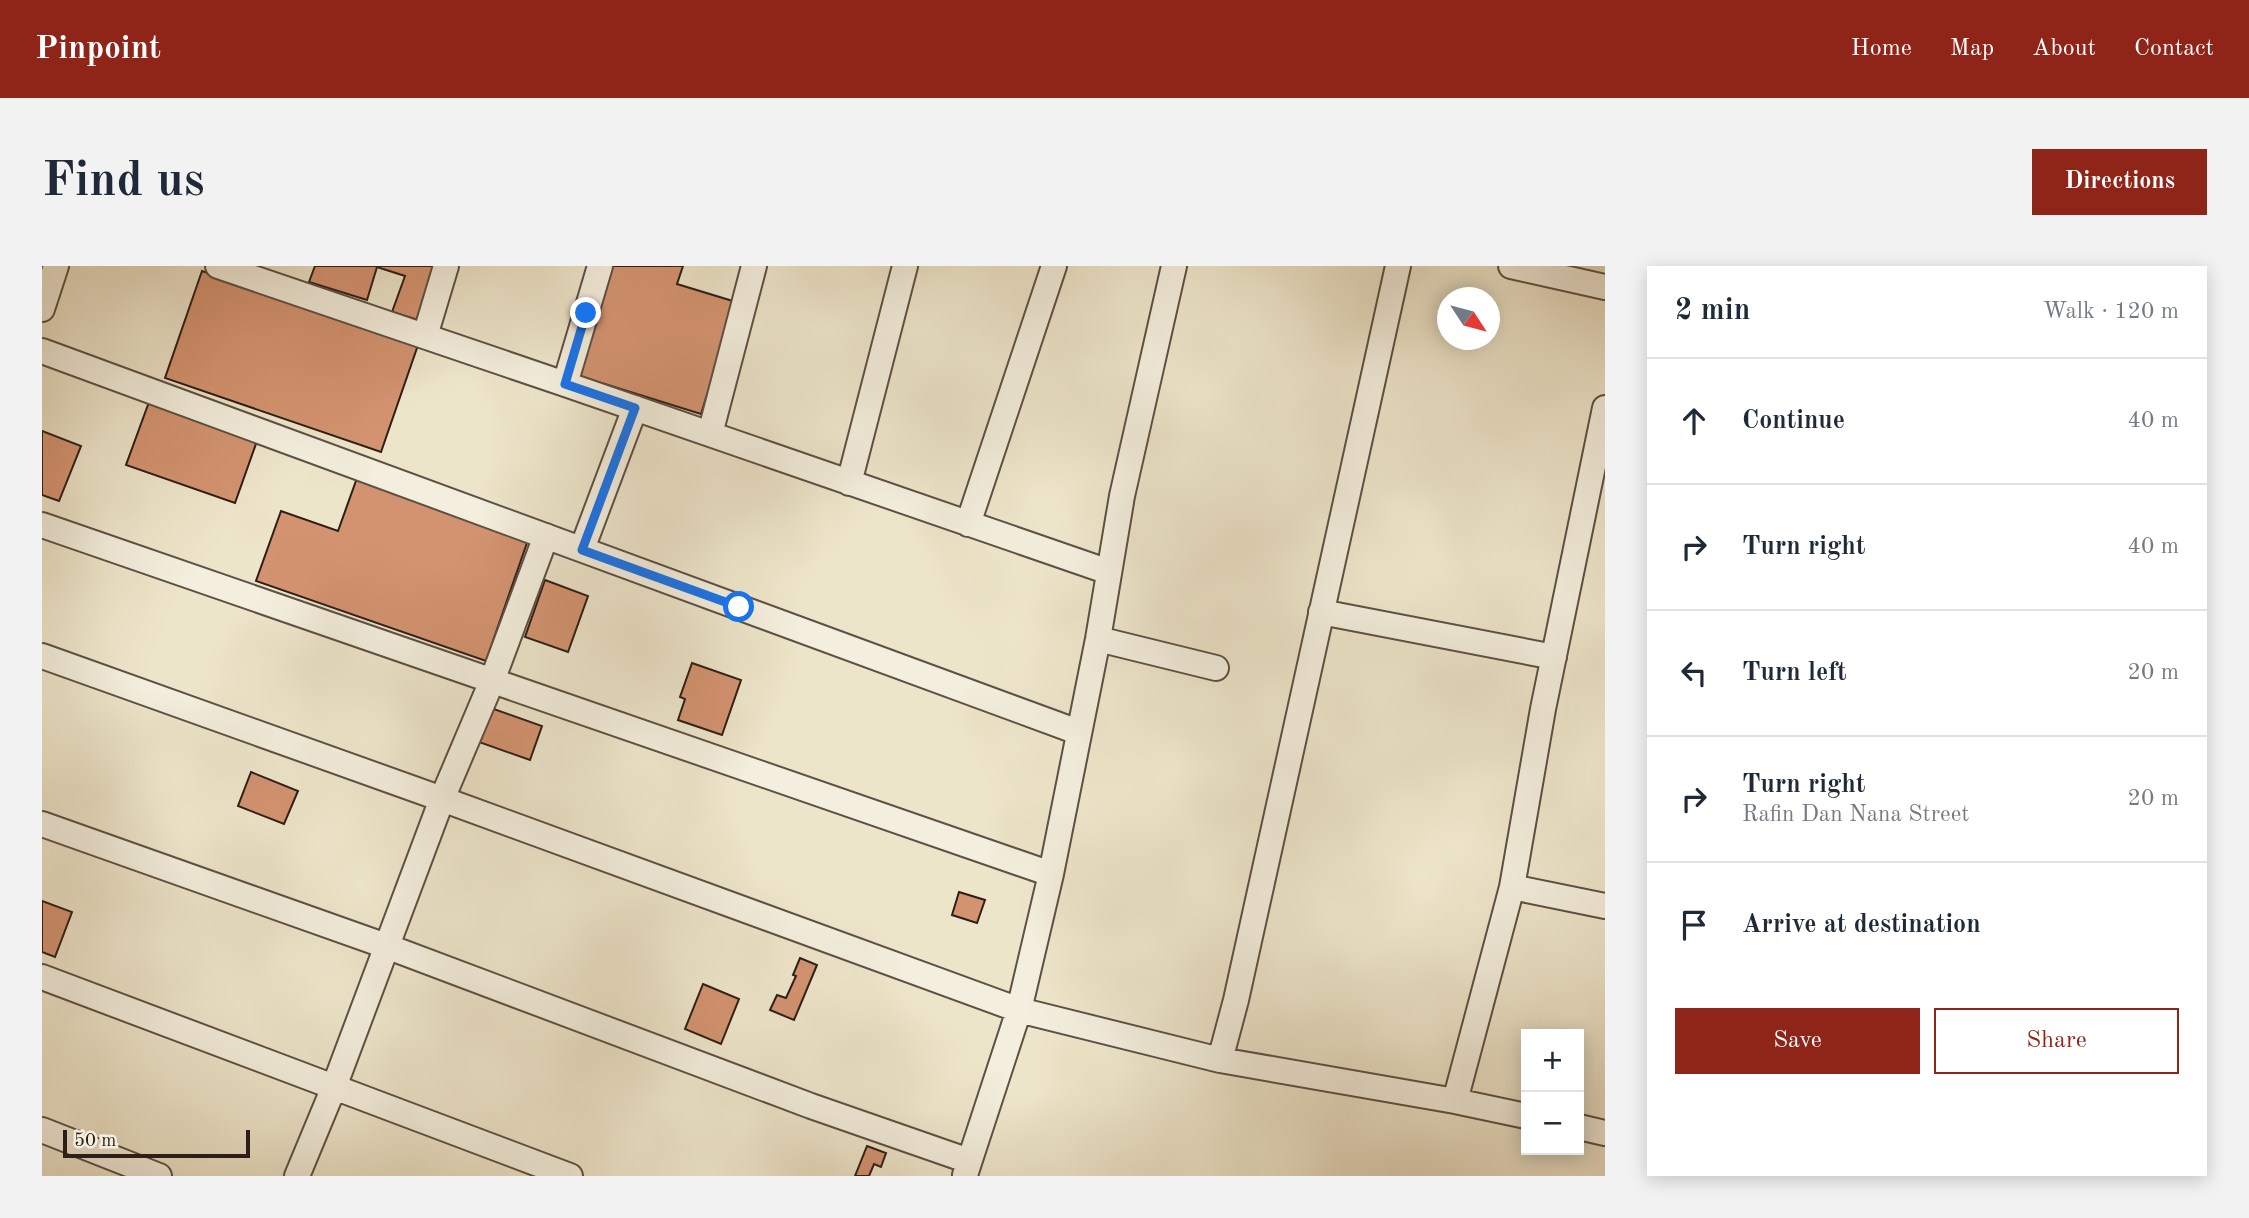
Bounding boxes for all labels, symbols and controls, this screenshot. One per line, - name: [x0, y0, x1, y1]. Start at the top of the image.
- text: Pinpoint: [35, 33, 161, 66]
- text: Home: [1851, 37, 1912, 61]
- text: Map: [1950, 37, 1994, 61]
- text: About: [2032, 37, 2096, 61]
- text: Contact: [2134, 37, 2214, 61]
- button: Directions: [2032, 149, 2207, 215]
- text: Find us: [42, 158, 205, 207]
- north arrow: [1437, 287, 1500, 350]
- text: 2 min: [1675, 296, 1750, 326]
- route end: [570, 297, 601, 328]
- text: Walk · 120 m: [2043, 300, 2179, 323]
- icon: ahead: [1675, 402, 1713, 440]
- text: Continue: [1742, 408, 1845, 434]
- text: 40 m: [2128, 409, 2179, 432]
- icon: right: [1675, 528, 1713, 566]
- text: Turn right: [1742, 534, 1865, 560]
- text: 40 m: [2128, 535, 2179, 558]
- route start: [723, 591, 754, 622]
- icon: left: [1675, 654, 1713, 692]
- text: Turn left: [1742, 660, 1847, 686]
- text: 20 m: [2128, 661, 2179, 684]
- text: Turn right: [1742, 772, 1865, 798]
- icon: right: [1675, 780, 1713, 818]
- text: 20 m: [2128, 787, 2179, 810]
- text: Rafin Dan Nana Street: [1742, 803, 1969, 826]
- icon: arrive: [1675, 906, 1713, 944]
- text: Arrive at destination: [1742, 912, 1981, 938]
- button: Save: [1675, 1008, 1920, 1074]
- button: Share: [1934, 1008, 2179, 1074]
- map controls: [1521, 1029, 1584, 1155]
- button: +: [1521, 1029, 1584, 1092]
- button: −: [1521, 1092, 1584, 1155]
- scale bar: [63, 1127, 250, 1159]
- text: 50 m: [74, 1132, 116, 1151]

